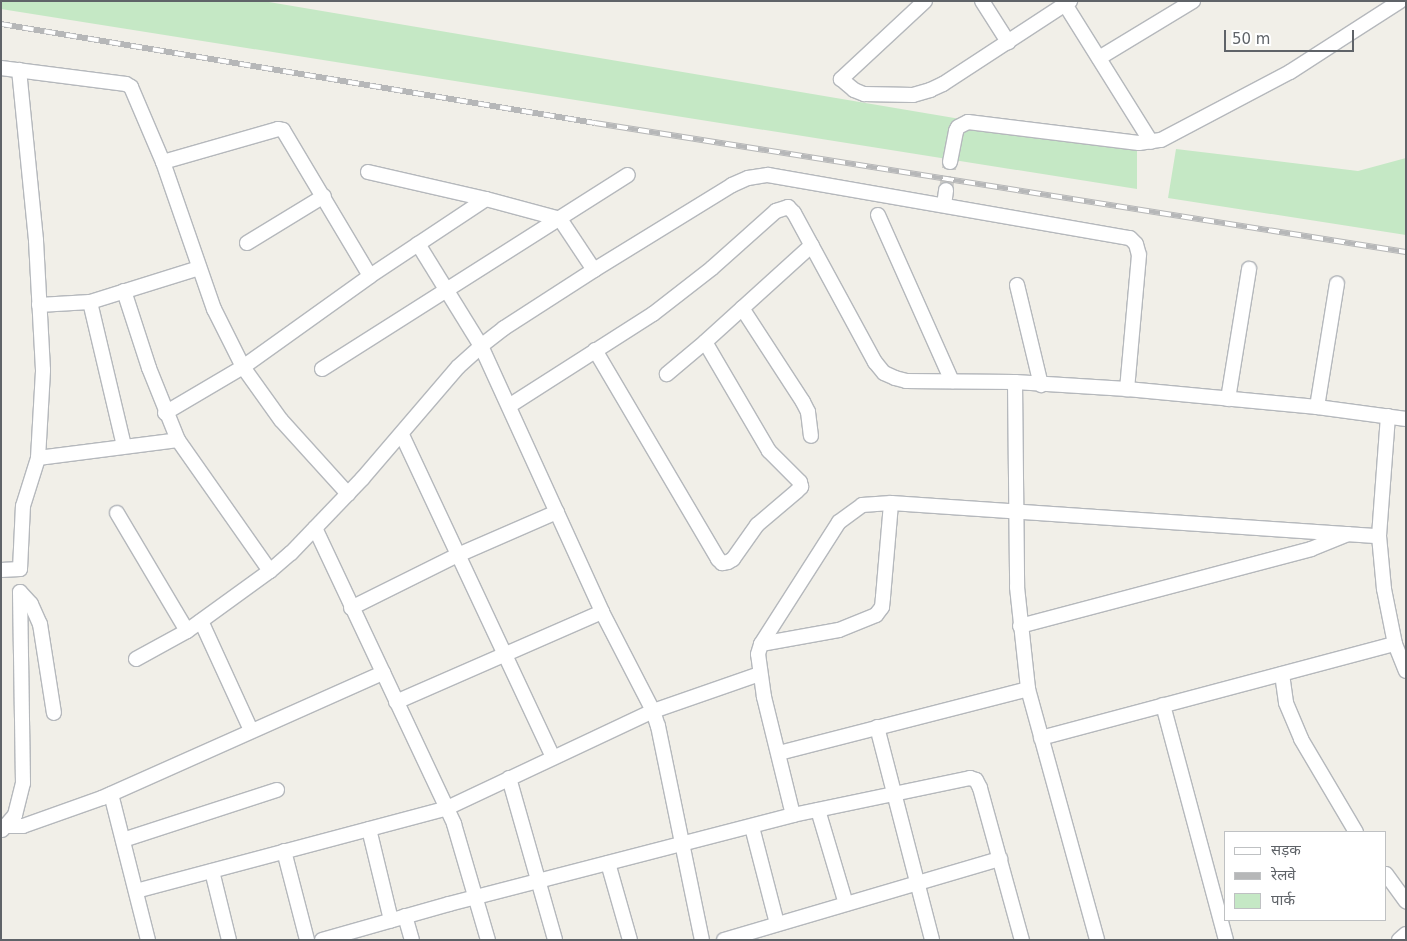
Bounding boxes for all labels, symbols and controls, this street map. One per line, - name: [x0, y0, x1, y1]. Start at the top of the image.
- scale bar: [1227, 20, 1357, 52]
- text: 50 m: [1232, 30, 1270, 48]
- legend: [1224, 831, 1387, 921]
- text: सड़क: [1271, 841, 1301, 859]
- text: रेलवे: [1271, 866, 1296, 884]
- text: पार्क: [1271, 891, 1295, 909]

